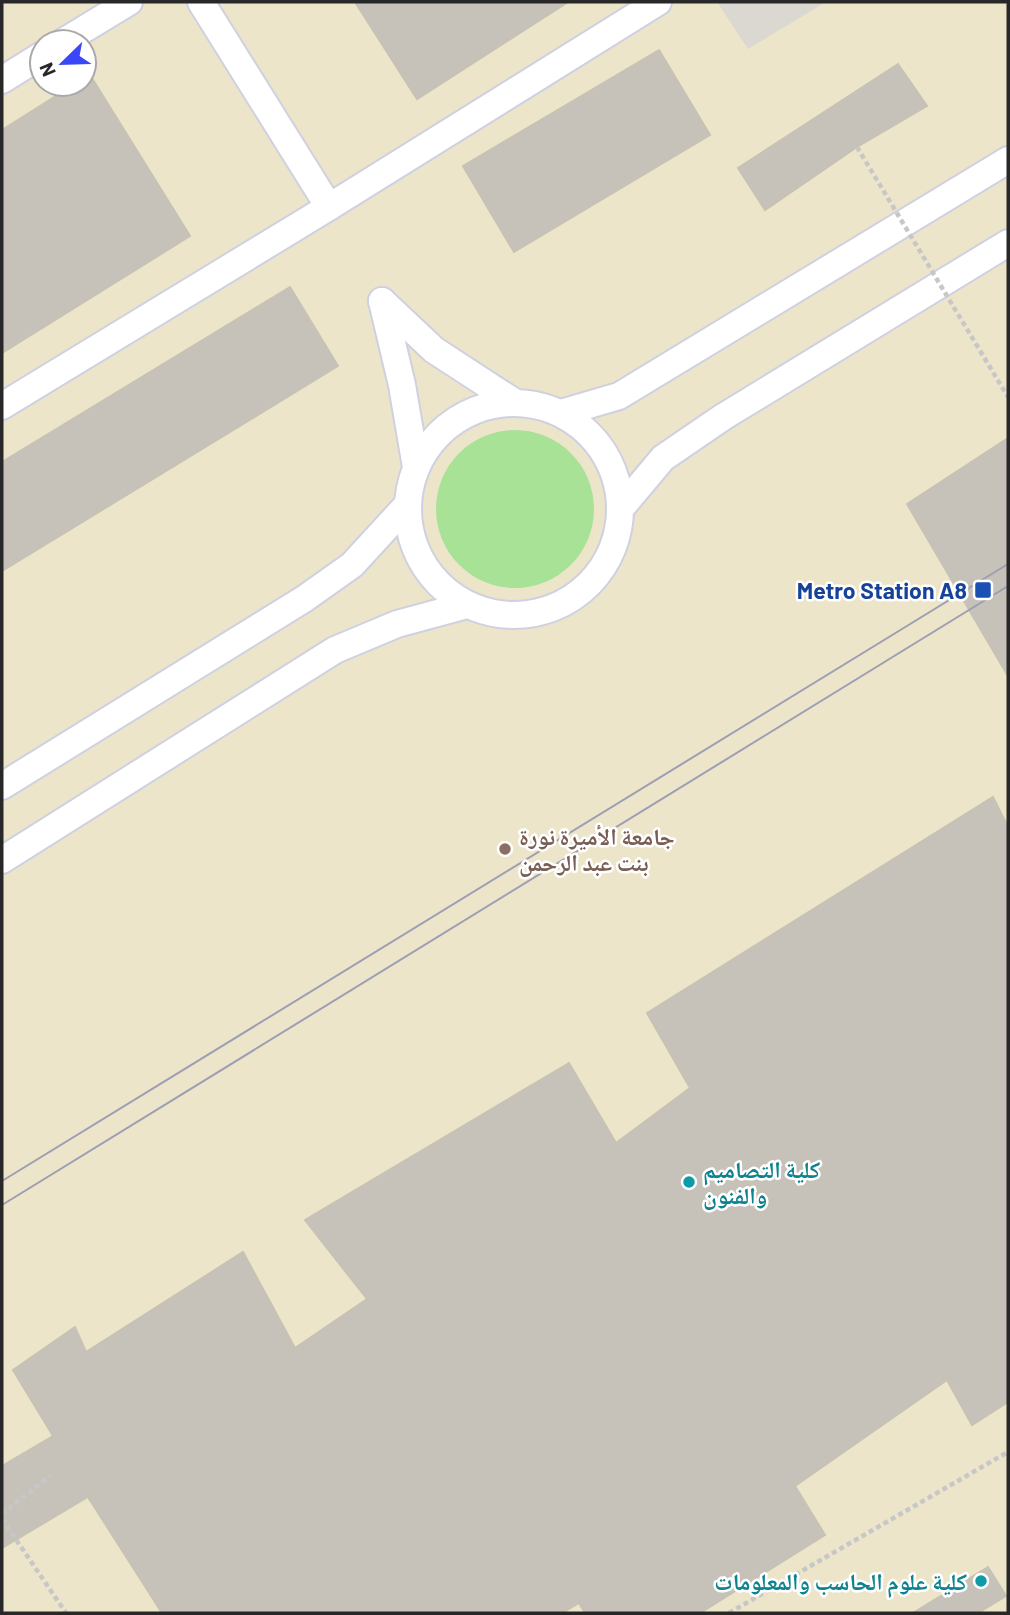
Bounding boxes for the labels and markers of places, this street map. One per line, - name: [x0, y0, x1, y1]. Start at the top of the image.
- place label: Metro Station A8: [797, 576, 967, 604]
- marker: Metro Station A8: [973, 580, 993, 600]
- place label: جامعة الأميرة نورة بنت عبد الرحمن: [519, 822, 675, 877]
- marker: جامعة الأميرة نورة بنت عبد الرحمن: [497, 841, 513, 857]
- place label: كلية التصاميم والفنون: [703, 1155, 820, 1210]
- marker: كلية التصاميم والفنون: [681, 1174, 697, 1190]
- place label: كلية علوم الحاسب والمعلومات: [714, 1567, 967, 1598]
- marker: كلية علوم الحاسب والمعلومات: [973, 1573, 989, 1589]

